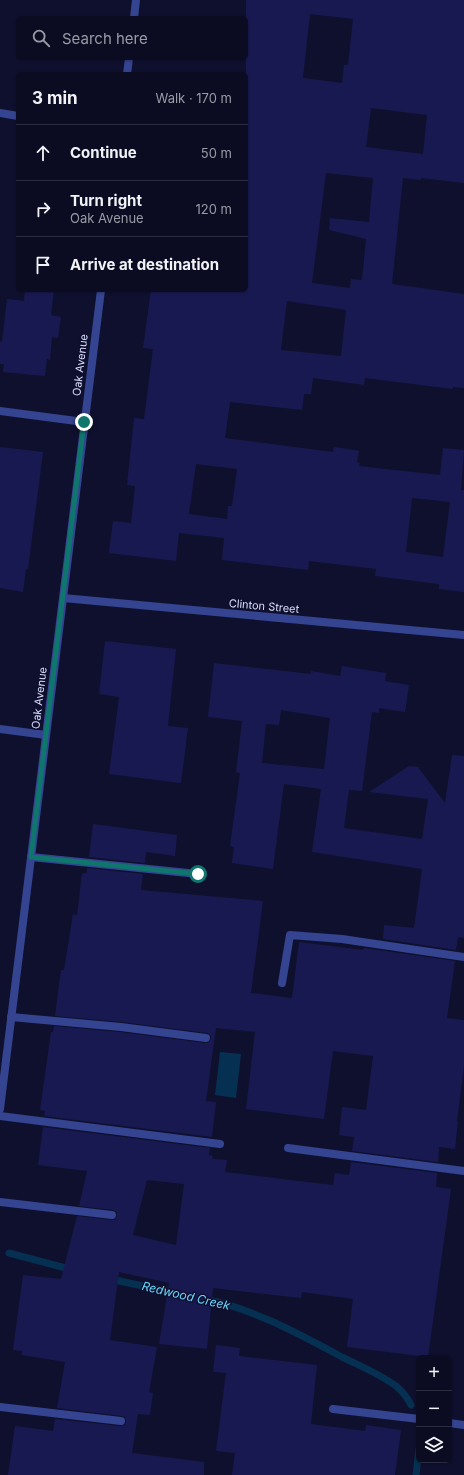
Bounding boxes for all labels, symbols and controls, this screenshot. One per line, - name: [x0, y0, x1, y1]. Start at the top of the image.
- search box: [16, 16, 248, 60]
- icon: search: [30, 27, 52, 49]
- text: Search here: [62, 29, 148, 48]
- text: 3 min: [32, 88, 78, 108]
- text: Walk · 170 m: [156, 90, 232, 106]
- icon: ahead: [32, 142, 54, 164]
- text: Continue: [70, 143, 137, 162]
- text: 50 m: [201, 145, 232, 161]
- text: Turn right: [70, 191, 142, 210]
- icon: right: [32, 198, 54, 220]
- text: 120 m: [196, 201, 232, 217]
- text: Oak Avenue: [70, 210, 144, 226]
- icon: arrive: [32, 254, 54, 276]
- text: Arrive at destination: [70, 255, 219, 274]
- street label: Oak Avenue: [69, 333, 91, 397]
- route end: [75, 413, 93, 431]
- street label: Clinton Street: [228, 596, 300, 616]
- street label: Oak Avenue: [28, 666, 50, 730]
- route start: [189, 865, 207, 883]
- water label: Redwood Creek: [141, 1278, 232, 1313]
- map controls: [416, 1355, 452, 1463]
- button: +: [416, 1355, 452, 1391]
- button: −: [416, 1391, 452, 1427]
- button: layers: [416, 1427, 452, 1463]

